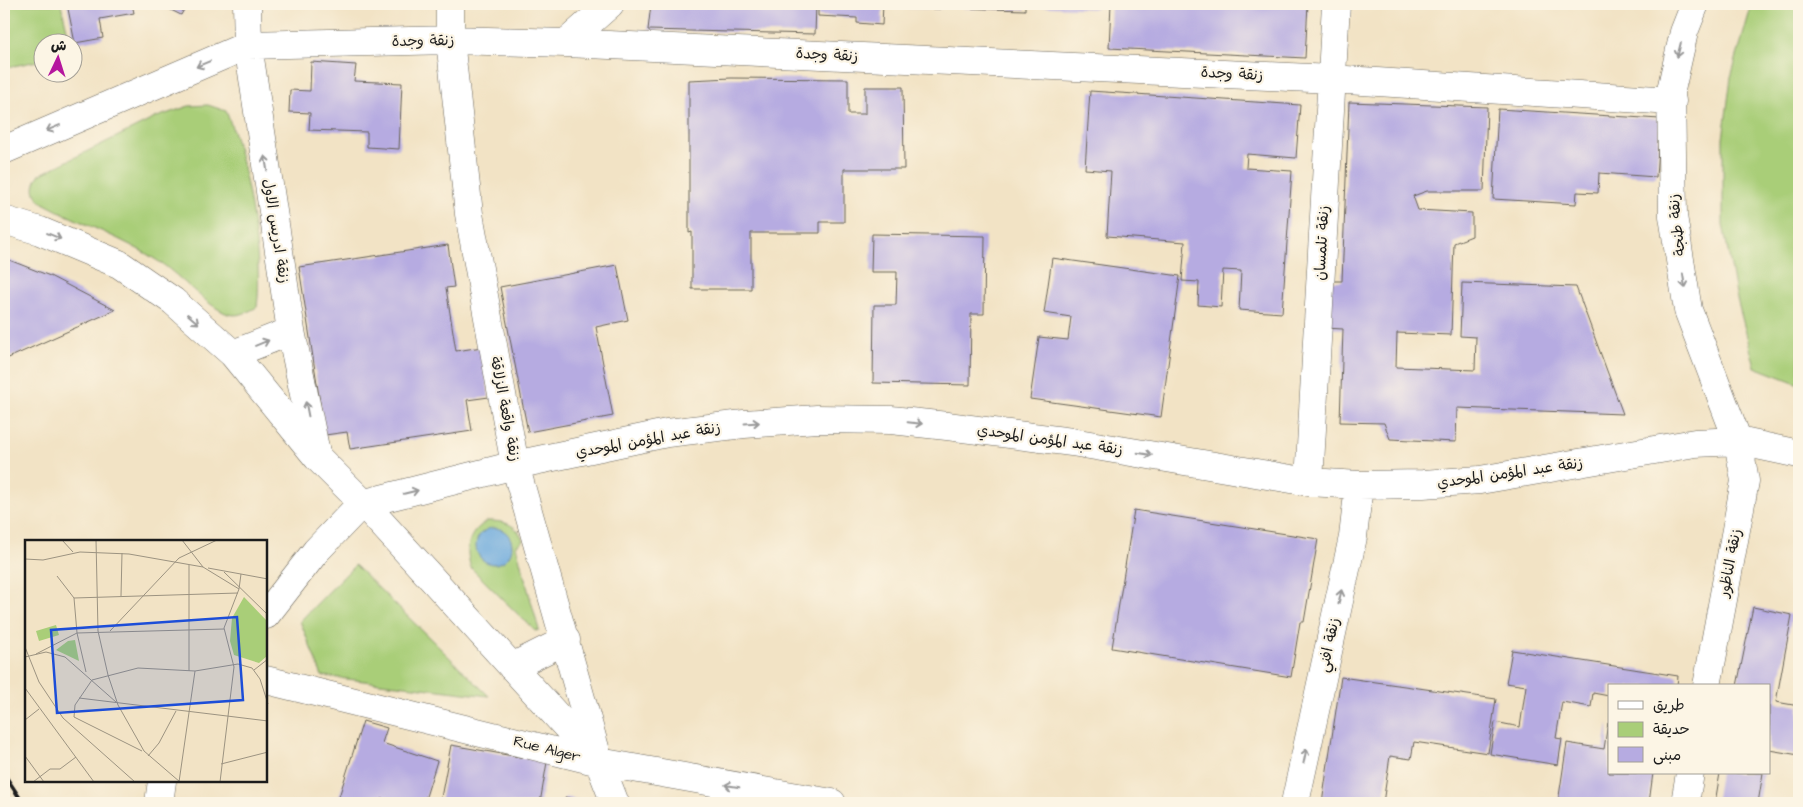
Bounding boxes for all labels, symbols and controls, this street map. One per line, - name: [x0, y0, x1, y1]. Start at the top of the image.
- street label: زنقة وجدة: [392, 30, 454, 52]
- north arrow: [32, 32, 82, 82]
- text: ش: [50, 36, 67, 57]
- one-way arrow: [1674, 41, 1683, 57]
- street label: زنقة وجدة: [795, 43, 859, 67]
- one-way arrow: [196, 60, 211, 70]
- street label: زنقة وجدة: [1200, 62, 1264, 86]
- one-way arrow: [46, 124, 61, 134]
- one-way arrow: [260, 155, 270, 171]
- street label: زنقة ادريس الاول: [257, 177, 295, 285]
- street label: زنقة طنجة: [1663, 193, 1691, 257]
- street label: زنقة تلمسان: [1310, 205, 1334, 281]
- one-way arrow: [46, 232, 61, 242]
- one-way arrow: [1679, 272, 1689, 288]
- one-way arrow: [186, 313, 199, 324]
- one-way arrow: [254, 337, 269, 347]
- street label: زنقة واقعة الزلاقة: [485, 355, 525, 463]
- one-way arrow: [302, 402, 311, 418]
- street label: زنقة عبد المؤمن الموحدي: [574, 417, 722, 463]
- one-way arrow: [744, 418, 760, 428]
- one-way arrow: [906, 418, 922, 427]
- street label: زنقة عبد المؤمن الموحدي: [976, 419, 1124, 461]
- one-way arrow: [1136, 450, 1152, 460]
- street label: زنقة عبد المؤمن الموحدي: [1436, 452, 1584, 494]
- one-way arrow: [403, 486, 419, 496]
- street label: زنقة الناظور: [1713, 527, 1747, 600]
- inset map: [25, 540, 268, 782]
- one-way arrow: [1336, 589, 1345, 605]
- street label: زنقة افني: [1313, 616, 1347, 675]
- legend: [1608, 684, 1770, 774]
- text: طريق: [1653, 695, 1685, 716]
- text: حديقة: [1653, 719, 1690, 740]
- street label: Rue Alger: [511, 731, 583, 768]
- text: مبنى: [1653, 745, 1681, 766]
- one-way arrow: [1301, 748, 1310, 764]
- one-way arrow: [724, 780, 740, 790]

